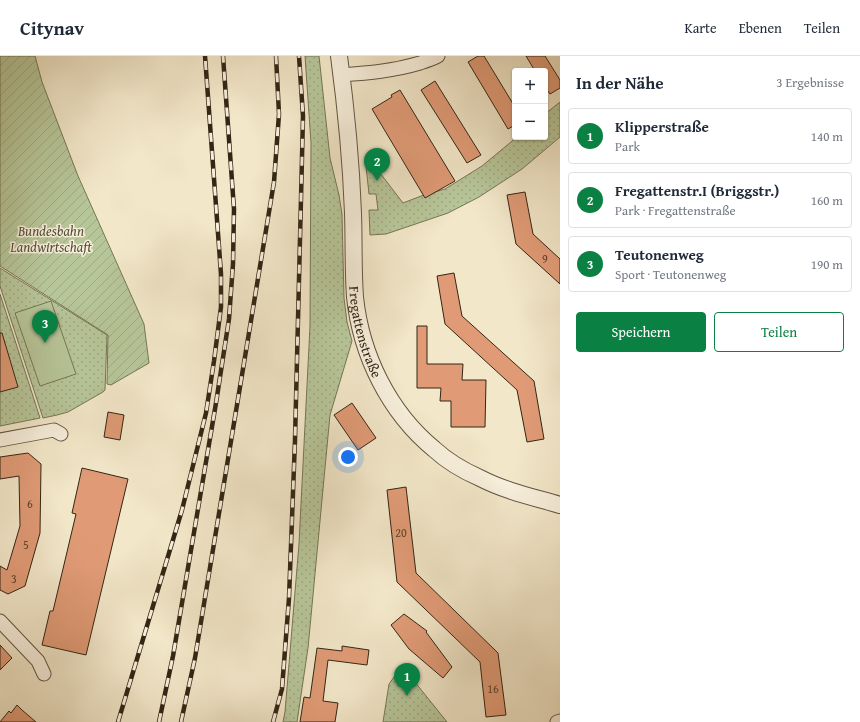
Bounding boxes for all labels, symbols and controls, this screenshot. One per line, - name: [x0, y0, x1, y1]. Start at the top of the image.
- text: Citynav: [20, 14, 84, 42]
- text: Karte: [684, 18, 717, 38]
- text: Ebenen: [739, 18, 782, 38]
- text: Teilen: [804, 18, 840, 38]
- map controls: [512, 68, 548, 140]
- button: +: [512, 68, 548, 104]
- text: In der Nähe: [576, 70, 664, 95]
- text: 3 Ergebnisse: [776, 73, 844, 92]
- button: −: [512, 104, 548, 140]
- text: Klipperstraße: [615, 116, 709, 137]
- text: 1: [587, 127, 593, 146]
- text: 140 m: [811, 127, 843, 146]
- text: Park: [615, 137, 640, 156]
- pin: 2: [364, 148, 390, 181]
- text: Fregattenstr.I (Briggstr.): [615, 180, 779, 201]
- text: 2: [587, 191, 593, 210]
- text: 160 m: [811, 191, 843, 210]
- text: Park · Fregattenstraße: [615, 201, 736, 220]
- park label: Bundesbahn Landwirtschaft: [9, 221, 92, 257]
- text: Teutonenweg: [615, 244, 704, 265]
- house number: 9: [542, 250, 548, 267]
- text: 3: [587, 255, 593, 274]
- text: 190 m: [811, 255, 843, 274]
- text: Sport · Teutonenweg: [615, 265, 726, 284]
- street label: Fregattenstraße: [344, 286, 387, 382]
- pin: 3: [32, 310, 58, 343]
- button: Speichern: [576, 312, 706, 352]
- button: Teilen: [714, 312, 844, 352]
- your location: [338, 447, 358, 467]
- house number: 6: [27, 495, 33, 512]
- house number: 20: [395, 524, 407, 541]
- house number: 5: [23, 536, 29, 553]
- house number: 3: [11, 570, 17, 587]
- pin: 1: [394, 663, 420, 696]
- house number: 16: [487, 680, 499, 697]

